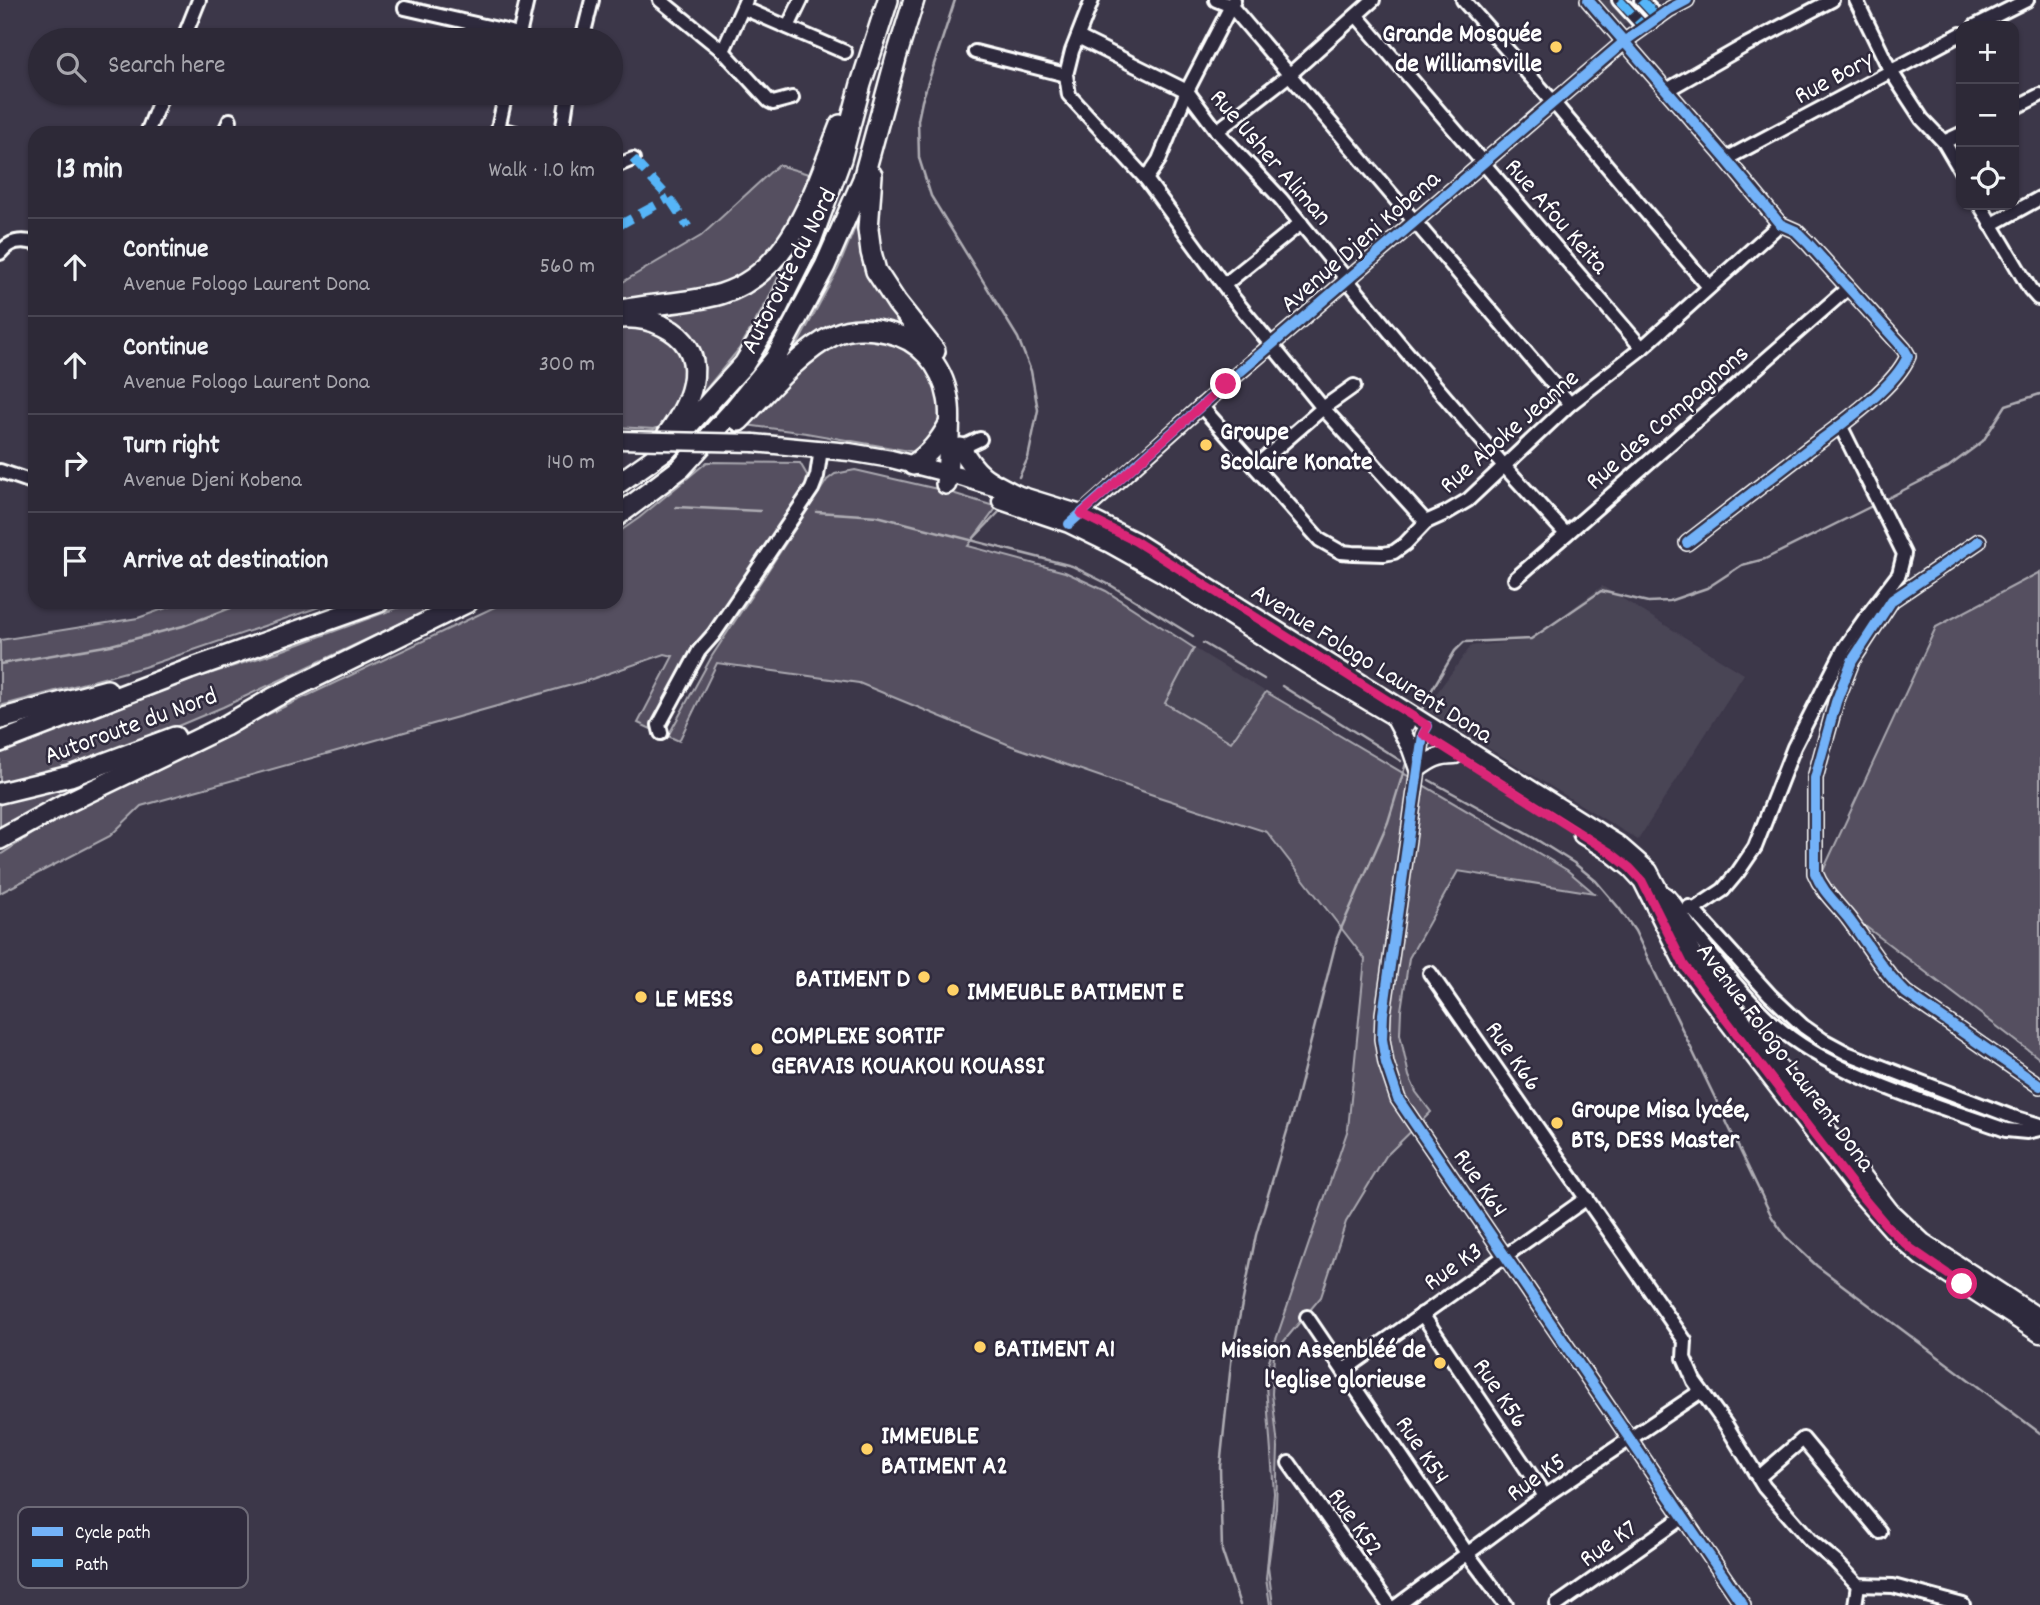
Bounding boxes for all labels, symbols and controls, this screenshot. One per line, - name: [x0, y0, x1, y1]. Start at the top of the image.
- place label: Grande Mosquée de Williamsville: [1382, 17, 1542, 84]
- map controls: [1956, 21, 2019, 210]
- button: +: [1956, 21, 2019, 84]
- search box: [28, 28, 623, 105]
- marker: Grande Mosquée de Williamsville: [1548, 39, 1564, 55]
- street label: Rue Bory: [1788, 43, 1881, 115]
- icon: search: [52, 48, 90, 86]
- text: Search here: [108, 48, 226, 85]
- street label: Rue Usher Aliman: [1199, 82, 1339, 235]
- button: −: [1956, 84, 2019, 147]
- button: locate: [1956, 147, 2019, 210]
- text: 13 min: [56, 150, 123, 193]
- street label: Rue Afou Keita: [1494, 151, 1617, 284]
- text: Walk · 1.0 km: [488, 155, 595, 188]
- street label: Avenue Djeni Kobena: [1273, 162, 1450, 323]
- street label: Autoroute du Nord: [732, 182, 848, 361]
- text: Continue: [123, 232, 208, 269]
- icon: ahead: [56, 248, 94, 286]
- text: 560 m: [539, 251, 595, 284]
- text: Avenue Fologo Laurent Dona: [123, 269, 370, 302]
- text: Continue: [123, 330, 208, 367]
- street label: Rue des Compagnons: [1578, 337, 1758, 500]
- icon: ahead: [56, 346, 94, 384]
- text: 300 m: [539, 349, 595, 382]
- street label: Rue Aboke Jeanne: [1432, 361, 1588, 504]
- text: Avenue Fologo Laurent Dona: [123, 367, 370, 400]
- route end: [1210, 368, 1241, 399]
- place label: Groupe Scolaire Konate: [1220, 415, 1373, 482]
- text: Turn right: [123, 428, 220, 465]
- marker: Groupe Scolaire Konate: [1198, 437, 1214, 453]
- icon: right: [56, 444, 94, 482]
- text: 140 m: [547, 447, 595, 480]
- text: Avenue Djeni Kobena: [123, 465, 302, 498]
- icon: arrive: [56, 542, 94, 580]
- text: Arrive at destination: [123, 543, 328, 580]
- street label: Avenue Fologo Laurent Dona: [1243, 575, 1500, 755]
- street label: Autoroute du Nord: [40, 679, 223, 776]
- street label: Avenue Fologo Laurent Dona: [1686, 936, 1883, 1181]
- place label: BATIMENT D: [795, 962, 911, 999]
- marker: BATIMENT D: [916, 969, 932, 985]
- place label: IMMEUBLE BATIMENT E: [967, 975, 1184, 1012]
- place label: LE MESS: [655, 982, 733, 1019]
- marker: IMMEUBLE BATIMENT E: [945, 982, 961, 998]
- marker: LE MESS: [633, 989, 649, 1005]
- street label: Rue K66: [1474, 1014, 1550, 1100]
- place label: COMPLEXE SORTIF GERVAIS KOUAKOU KOUASSI: [771, 1019, 1045, 1086]
- marker: COMPLEXE SORTIF GERVAIS KOUAKOU KOUASSI: [749, 1041, 765, 1057]
- place label: Groupe Misa lycée, BTS, DESS Master: [1571, 1093, 1750, 1160]
- marker: Groupe Misa lycée, BTS, DESS Master: [1549, 1115, 1565, 1131]
- street label: Rue K64: [1442, 1142, 1516, 1226]
- street label: Rue K3: [1417, 1234, 1491, 1302]
- route start: [1946, 1268, 1977, 1299]
- place label: BATIMENT A1: [994, 1332, 1115, 1369]
- place label: Mission Assenbléé de l'eglise glorieuse: [1221, 1333, 1426, 1400]
- marker: BATIMENT A1: [972, 1339, 988, 1355]
- street label: Rue K56: [1462, 1351, 1536, 1437]
- marker: Mission Assenbléé de l'eglise glorieuse: [1432, 1355, 1448, 1371]
- street label: Rue K54: [1384, 1409, 1458, 1493]
- place label: IMMEUBLE BATIMENT A2: [881, 1419, 1008, 1486]
- marker: IMMEUBLE BATIMENT A2: [859, 1441, 875, 1457]
- street label: Rue K5: [1500, 1445, 1574, 1513]
- street label: Rue K52: [1317, 1481, 1391, 1565]
- legend: [18, 1507, 248, 1588]
- street label: Rue K7: [1572, 1512, 1646, 1578]
- text: Cycle path: [75, 1521, 150, 1548]
- text: Path: [75, 1553, 108, 1580]

